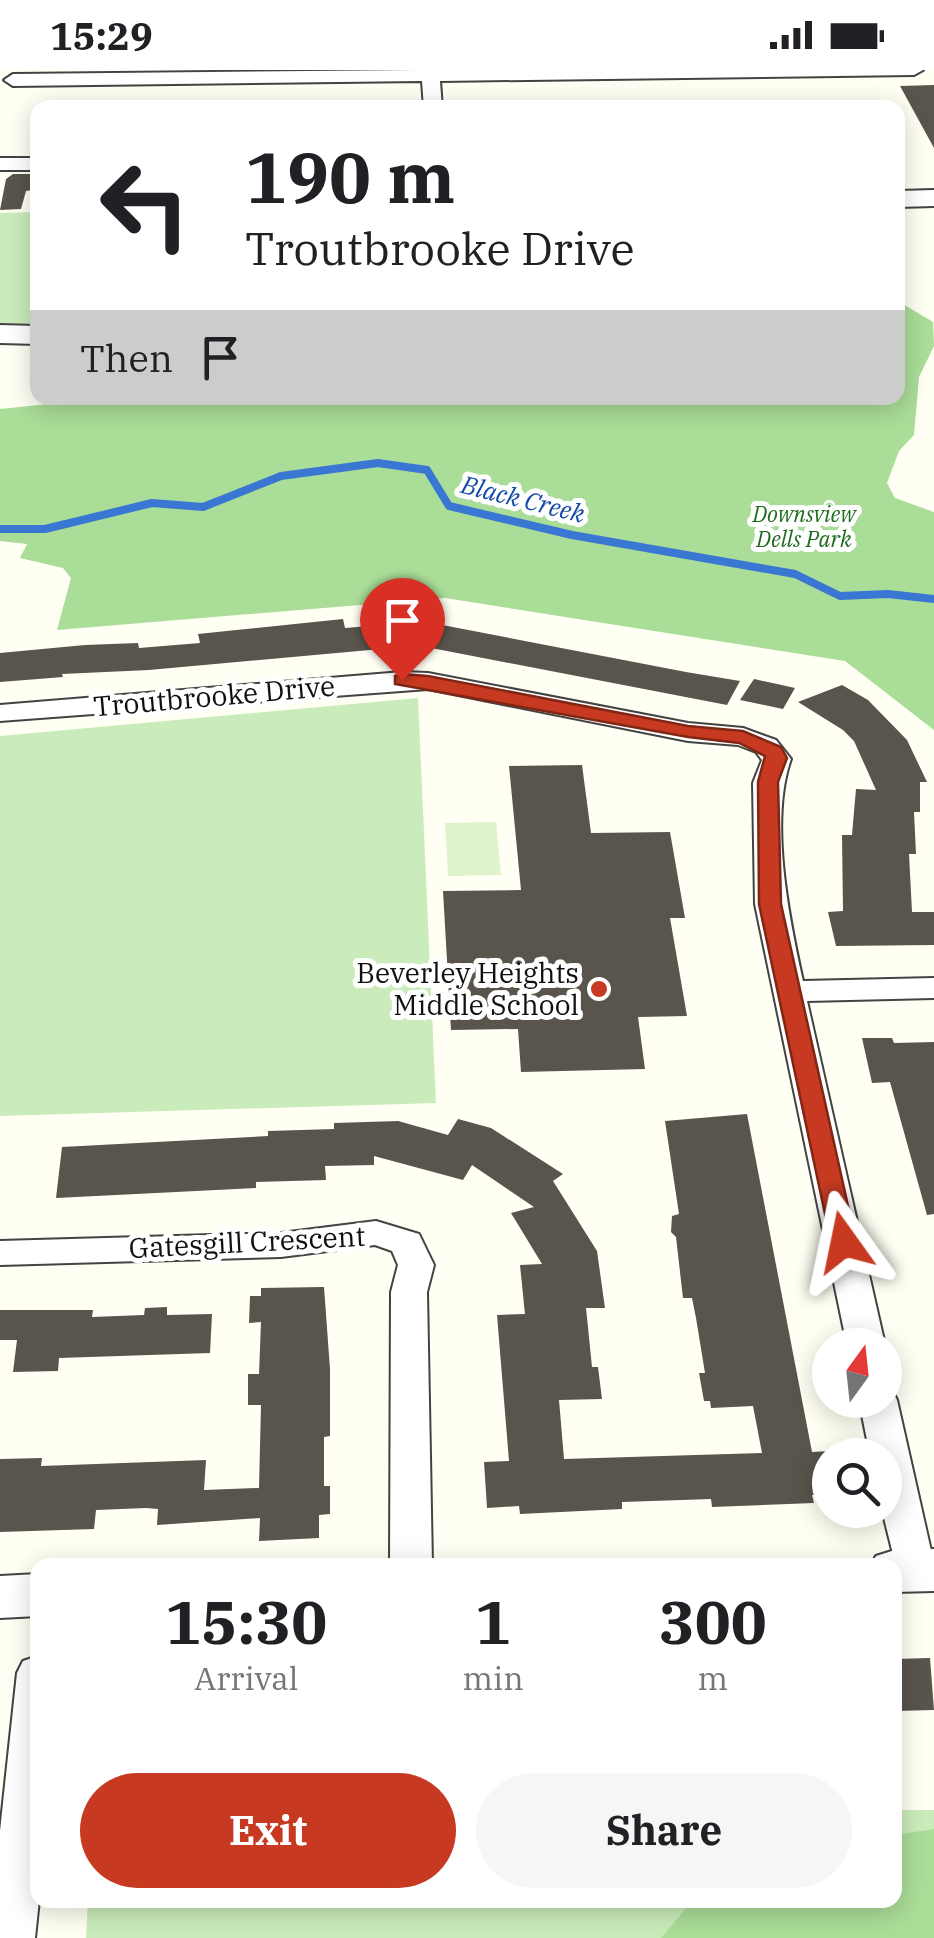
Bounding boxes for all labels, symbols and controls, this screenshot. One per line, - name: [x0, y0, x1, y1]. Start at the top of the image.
- text: 15:29: [50, 11, 153, 60]
- text: 190 m: [245, 131, 455, 222]
- icon: left: [80, 140, 210, 270]
- text: Troutbrooke Drive: [245, 219, 635, 277]
- icon: arrive: [193, 330, 248, 385]
- text: Then: [80, 333, 173, 382]
- water label: Black Creek: [457, 467, 589, 530]
- park label: Downsview Dells Park: [751, 499, 857, 553]
- pin: [360, 578, 445, 681]
- icon: arrive: [375, 593, 430, 648]
- street label: Troutbrooke Drive: [92, 667, 336, 724]
- place label: Beverley Heights Middle School: [356, 954, 579, 1023]
- marker: Beverley Heights Middle School: [588, 978, 610, 1000]
- position arrow: [792, 1190, 896, 1294]
- street label: Gatesgill Crescent: [128, 1217, 366, 1266]
- north arrow: [812, 1328, 902, 1418]
- map controls: [812, 1328, 902, 1528]
- button: search: [812, 1438, 902, 1528]
- text: 15:30: [165, 1582, 327, 1661]
- text: 1: [475, 1582, 511, 1661]
- text: 300: [659, 1582, 767, 1661]
- text: Arrival: [194, 1657, 298, 1699]
- text: min: [463, 1657, 524, 1699]
- text: m: [698, 1657, 728, 1699]
- button: Exit: [80, 1773, 456, 1888]
- button: Share: [476, 1773, 852, 1888]

